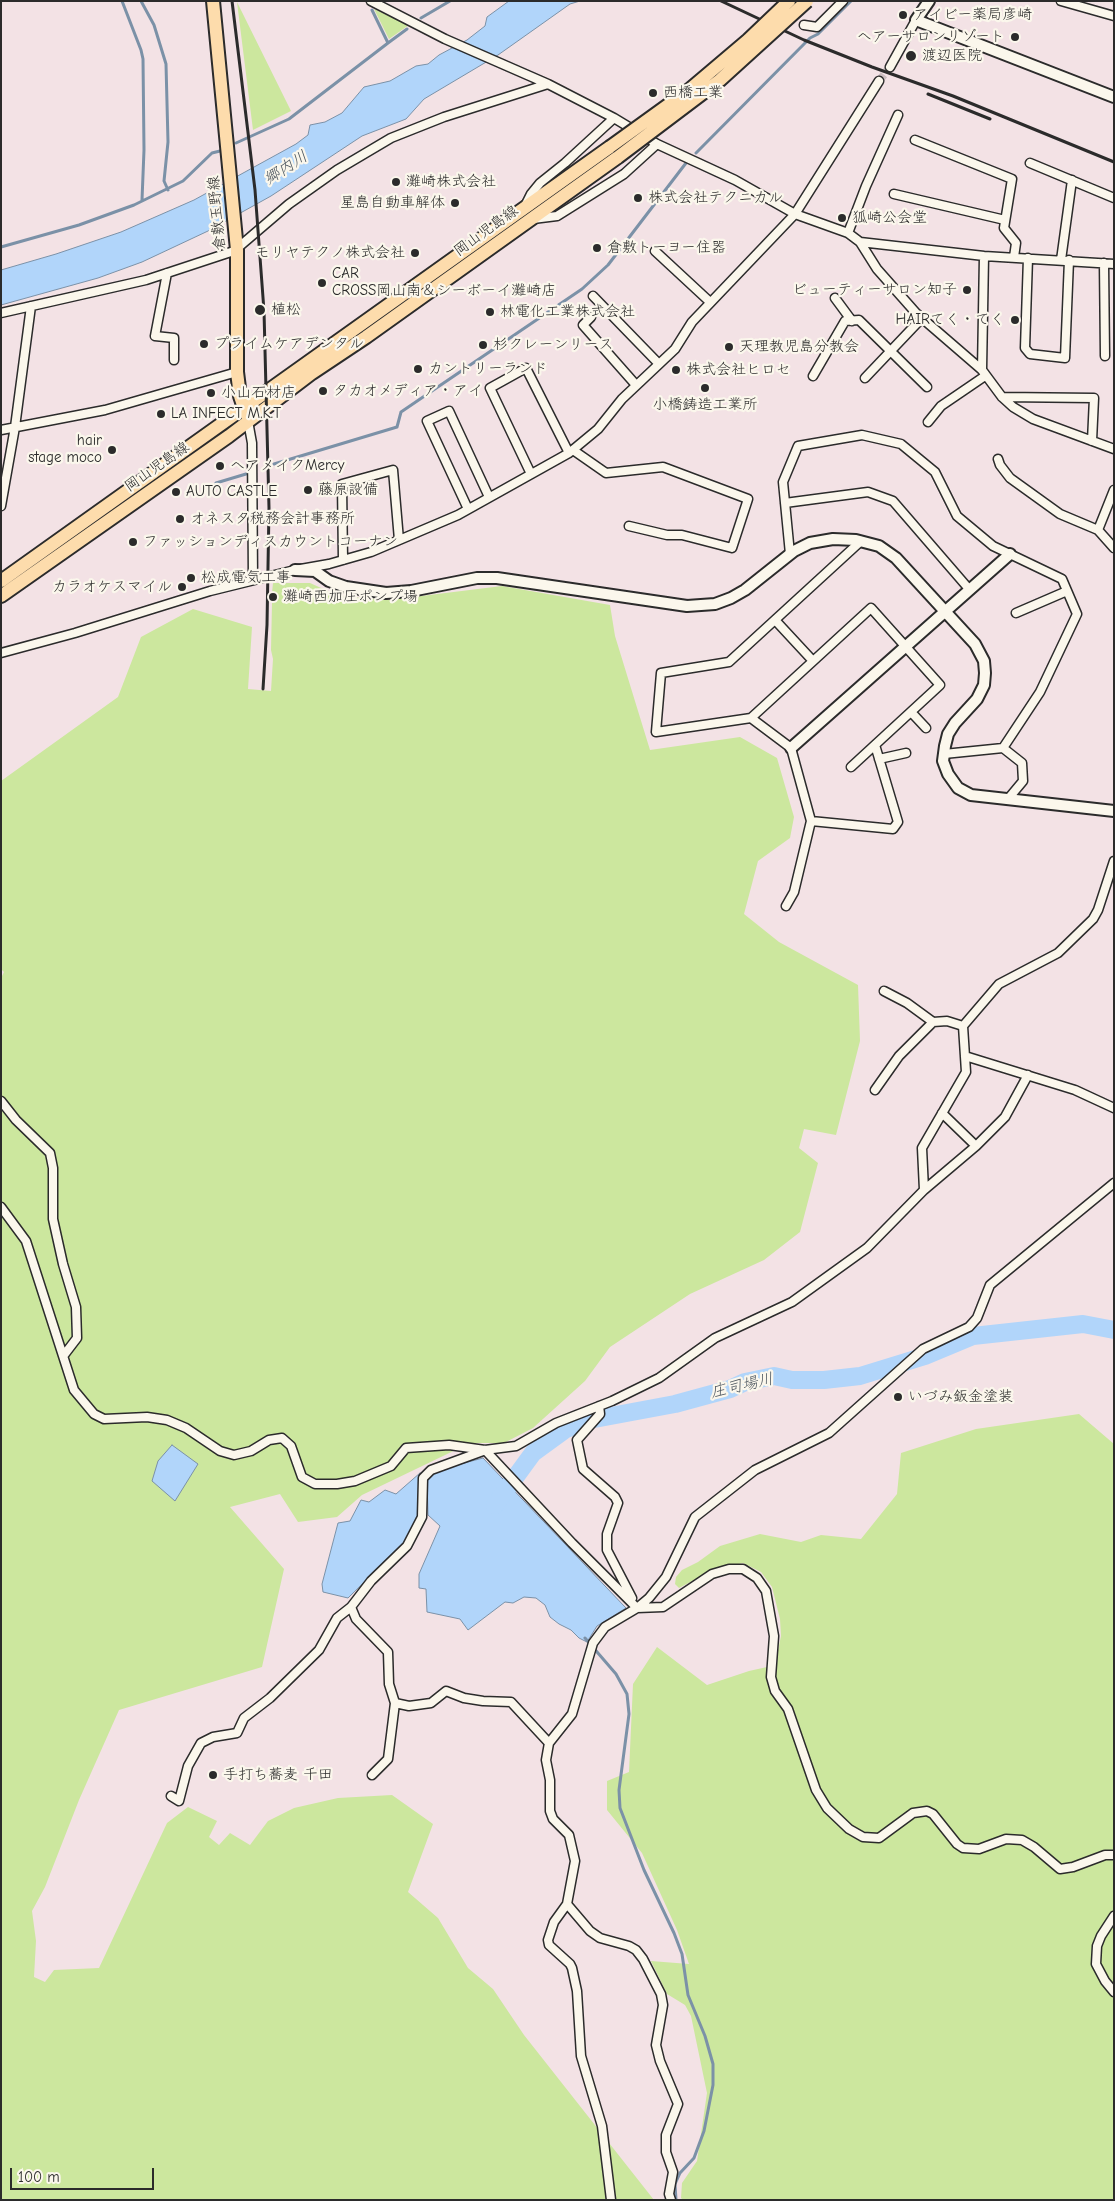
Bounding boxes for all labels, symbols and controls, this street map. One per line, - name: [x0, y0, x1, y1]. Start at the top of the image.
- place label: アイビー薬局彦崎: [913, 6, 1032, 24]
- marker: アイビー薬局彦崎: [897, 9, 909, 21]
- place label: ヘアーサロンリゾート: [857, 28, 1005, 46]
- marker: ヘアーサロンリゾート: [1009, 31, 1021, 43]
- place label: 渡辺医院: [922, 47, 982, 65]
- marker: 渡辺医院: [904, 49, 918, 63]
- place label: 西橋工業: [663, 84, 723, 102]
- marker: 西橋工業: [647, 87, 659, 99]
- water label: 郷内川: [261, 147, 311, 189]
- place label: 灘崎株式会社: [406, 173, 496, 191]
- street label: 倉敷玉野線: [205, 175, 229, 251]
- marker: 灘崎株式会社: [390, 176, 402, 188]
- place label: 株式会社テクニカル: [648, 189, 783, 207]
- marker: 株式会社テクニカル: [632, 192, 644, 204]
- place label: 星島自動車解体: [340, 194, 445, 212]
- marker: 星島自動車解体: [449, 197, 461, 209]
- street label: 岡山児島線: [450, 202, 522, 260]
- place label: 狐崎公会堂: [852, 209, 927, 227]
- marker: 狐崎公会堂: [836, 212, 848, 224]
- place label: 倉敷トーヨー住器: [607, 239, 726, 257]
- marker: 倉敷トーヨー住器: [591, 242, 603, 254]
- place label: モリヤテクノ株式会社: [255, 244, 405, 262]
- marker: モリヤテクノ株式会社: [409, 247, 421, 259]
- place label: CAR CROSS岡山南＆シーボーイ灘崎店: [332, 265, 556, 300]
- marker: CAR CROSS岡山南＆シーボーイ灘崎店: [316, 277, 328, 289]
- place label: ビューティーサロン知子: [792, 281, 957, 299]
- marker: ビューティーサロン知子: [961, 284, 973, 296]
- place label: 植松: [271, 301, 301, 319]
- marker: 植松: [253, 303, 267, 317]
- place label: 林電化工業株式会社: [500, 303, 635, 321]
- marker: 林電化工業株式会社: [484, 306, 496, 318]
- place label: HAIRてく・てく: [896, 311, 1005, 329]
- marker: HAIRてく・てく: [1009, 314, 1021, 326]
- place label: プライムケアデンタル: [214, 335, 364, 353]
- place label: 杉クレーンリース: [493, 336, 614, 354]
- marker: プライムケアデンタル: [198, 338, 210, 350]
- place label: 天理教児島分教会: [739, 338, 859, 356]
- marker: 杉クレーンリース: [477, 339, 489, 351]
- marker: 天理教児島分教会: [723, 341, 735, 353]
- place label: カントリーランド: [428, 360, 548, 378]
- place label: 株式会社ヒロセ: [686, 361, 791, 379]
- marker: カントリーランド: [412, 363, 424, 375]
- marker: 株式会社ヒロセ: [670, 364, 682, 376]
- place label: タカオメディア・アイ: [333, 382, 483, 400]
- marker: 小橋鋳造工業所: [699, 382, 711, 394]
- place label: 小山石材店: [221, 384, 296, 402]
- marker: タカオメディア・アイ: [317, 385, 329, 397]
- marker: 小山石材店: [205, 387, 217, 399]
- place label: 小橋鋳造工業所: [653, 396, 757, 414]
- place label: LA INFECT M.K.T: [171, 405, 281, 423]
- marker: LA INFECT M.K.T: [155, 408, 167, 420]
- place label: hair stage moco: [28, 432, 102, 467]
- street label: 岡山児島線: [121, 438, 193, 496]
- marker: hair stage moco: [106, 444, 118, 456]
- place label: ヘアメイクMercy: [230, 457, 345, 475]
- marker: ヘアメイクMercy: [214, 460, 226, 472]
- place label: 藤原設備: [318, 481, 378, 499]
- place label: AUTO CASTLE: [186, 483, 277, 501]
- marker: 藤原設備: [302, 484, 314, 496]
- marker: AUTO CASTLE: [170, 486, 182, 498]
- place label: オネスタ税務会計事務所: [190, 510, 355, 528]
- marker: オネスタ税務会計事務所: [174, 513, 186, 525]
- place label: ファッションディスカウントコーナン: [143, 533, 398, 551]
- marker: ファッションディスカウントコーナン: [127, 536, 139, 548]
- place label: 松成電気工事: [201, 569, 291, 587]
- marker: 松成電気工事: [185, 572, 197, 584]
- place label: カラオケスマイル: [52, 578, 172, 596]
- marker: カラオケスマイル: [176, 581, 188, 593]
- place label: 灘崎西加圧ポンプ場: [283, 588, 418, 606]
- marker: 灘崎西加圧ポンプ場: [267, 591, 279, 603]
- water label: 庄司場川: [709, 1369, 775, 1403]
- place label: いづみ鈑金塗装: [908, 1388, 1013, 1406]
- marker: いづみ鈑金塗装: [892, 1391, 904, 1403]
- place label: 手打ち蕎麦 千田: [223, 1766, 333, 1784]
- marker: 手打ち蕎麦 千田: [207, 1769, 219, 1781]
- scale bar: [12, 2158, 156, 2190]
- text: 100 m: [18, 2168, 60, 2186]

